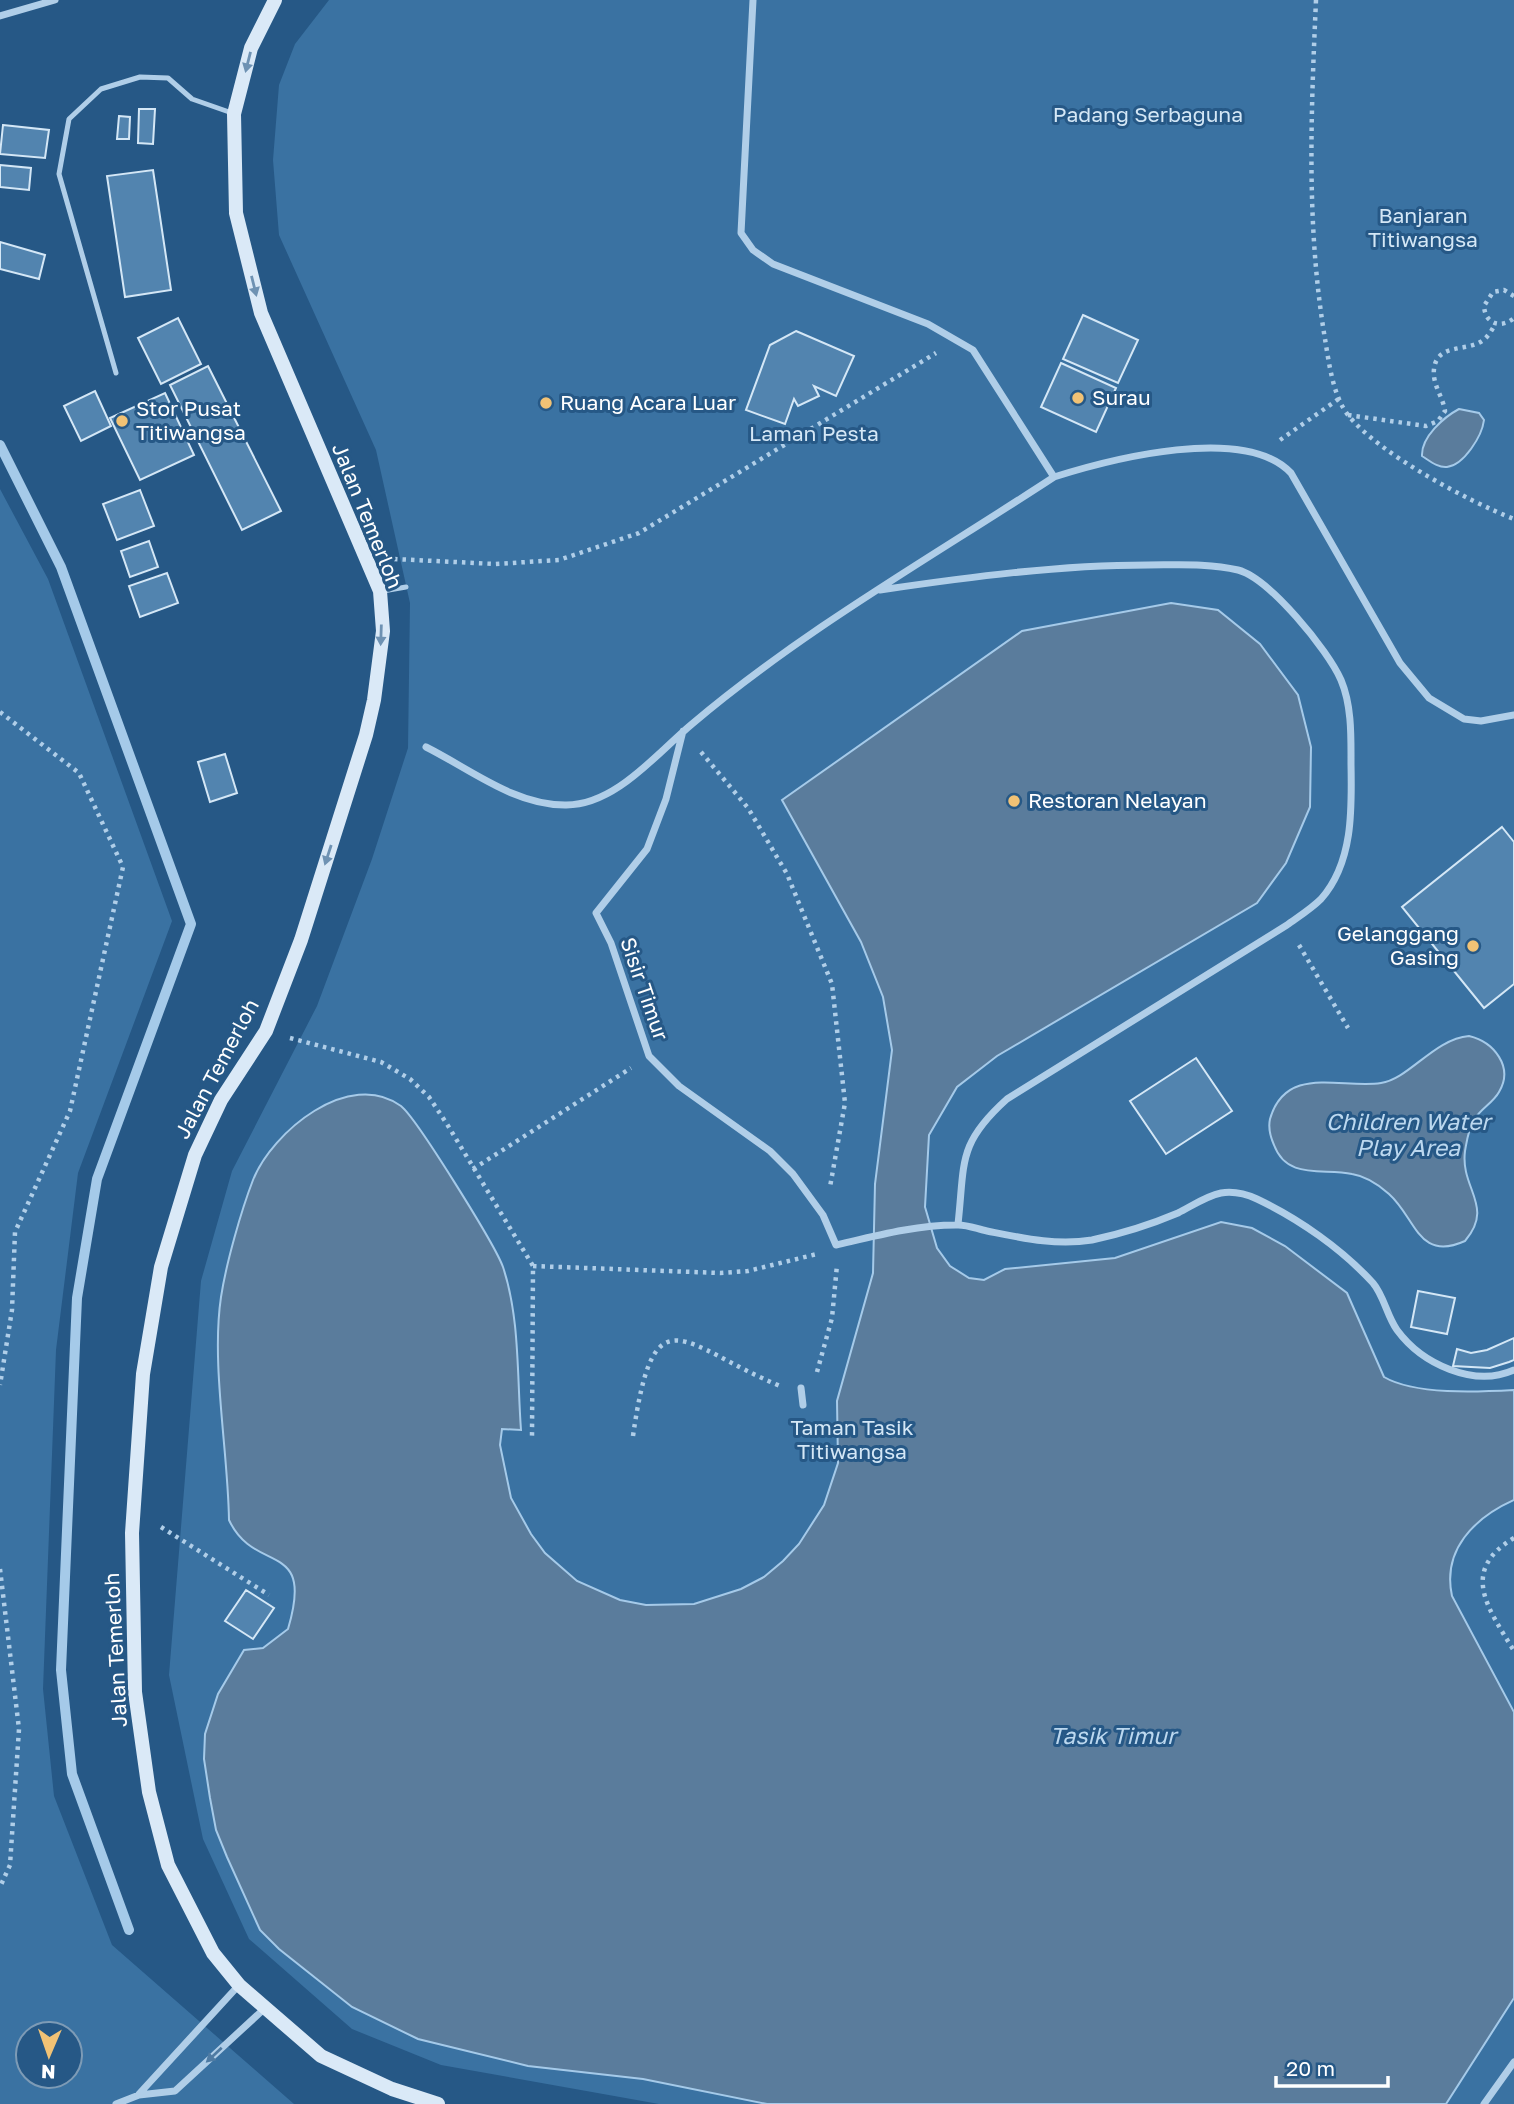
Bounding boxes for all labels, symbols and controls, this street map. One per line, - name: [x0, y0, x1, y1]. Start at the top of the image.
- one-way arrow: [242, 51, 253, 73]
- park label: Padang Serbaguna: [1053, 101, 1243, 127]
- park label: Banjaran Titiwangsa: [1368, 202, 1478, 252]
- one-way arrow: [249, 275, 260, 297]
- place label: Surau: [1092, 384, 1151, 410]
- place label: Ruang Acara Luar: [560, 389, 736, 415]
- marker: Surau: [1070, 390, 1086, 406]
- place label: Stor Pusat Titiwangsa: [136, 395, 246, 445]
- marker: Ruang Acara Luar: [538, 395, 554, 411]
- marker: Stor Pusat Titiwangsa: [114, 413, 130, 429]
- park label: Laman Pesta: [749, 420, 879, 446]
- street label: Jalan Temerloh: [327, 439, 409, 592]
- one-way arrow: [376, 624, 387, 646]
- place label: Restoran Nelayan: [1028, 787, 1207, 813]
- marker: Restoran Nelayan: [1006, 793, 1022, 809]
- one-way arrow: [323, 845, 333, 866]
- place label: Gelanggang Gasing: [1337, 920, 1459, 970]
- street label: Sisir Timur: [615, 934, 675, 1044]
- marker: Gelanggang Gasing: [1465, 938, 1481, 954]
- street label: Jalan Temerloh: [168, 994, 264, 1143]
- water label: Children Water Play Area: [1326, 1107, 1493, 1161]
- park label: Taman Tasik Titiwangsa: [790, 1414, 914, 1464]
- street label: Jalan Temerloh: [98, 1572, 132, 1728]
- water label: Tasik Timur: [1050, 1721, 1179, 1749]
- north arrow: [14, 2020, 84, 2090]
- scale bar: [1276, 2044, 1388, 2088]
- one-way arrow: [205, 2047, 223, 2063]
- text: 20 m: [1286, 2055, 1335, 2081]
- text: N: [41, 2061, 56, 2084]

